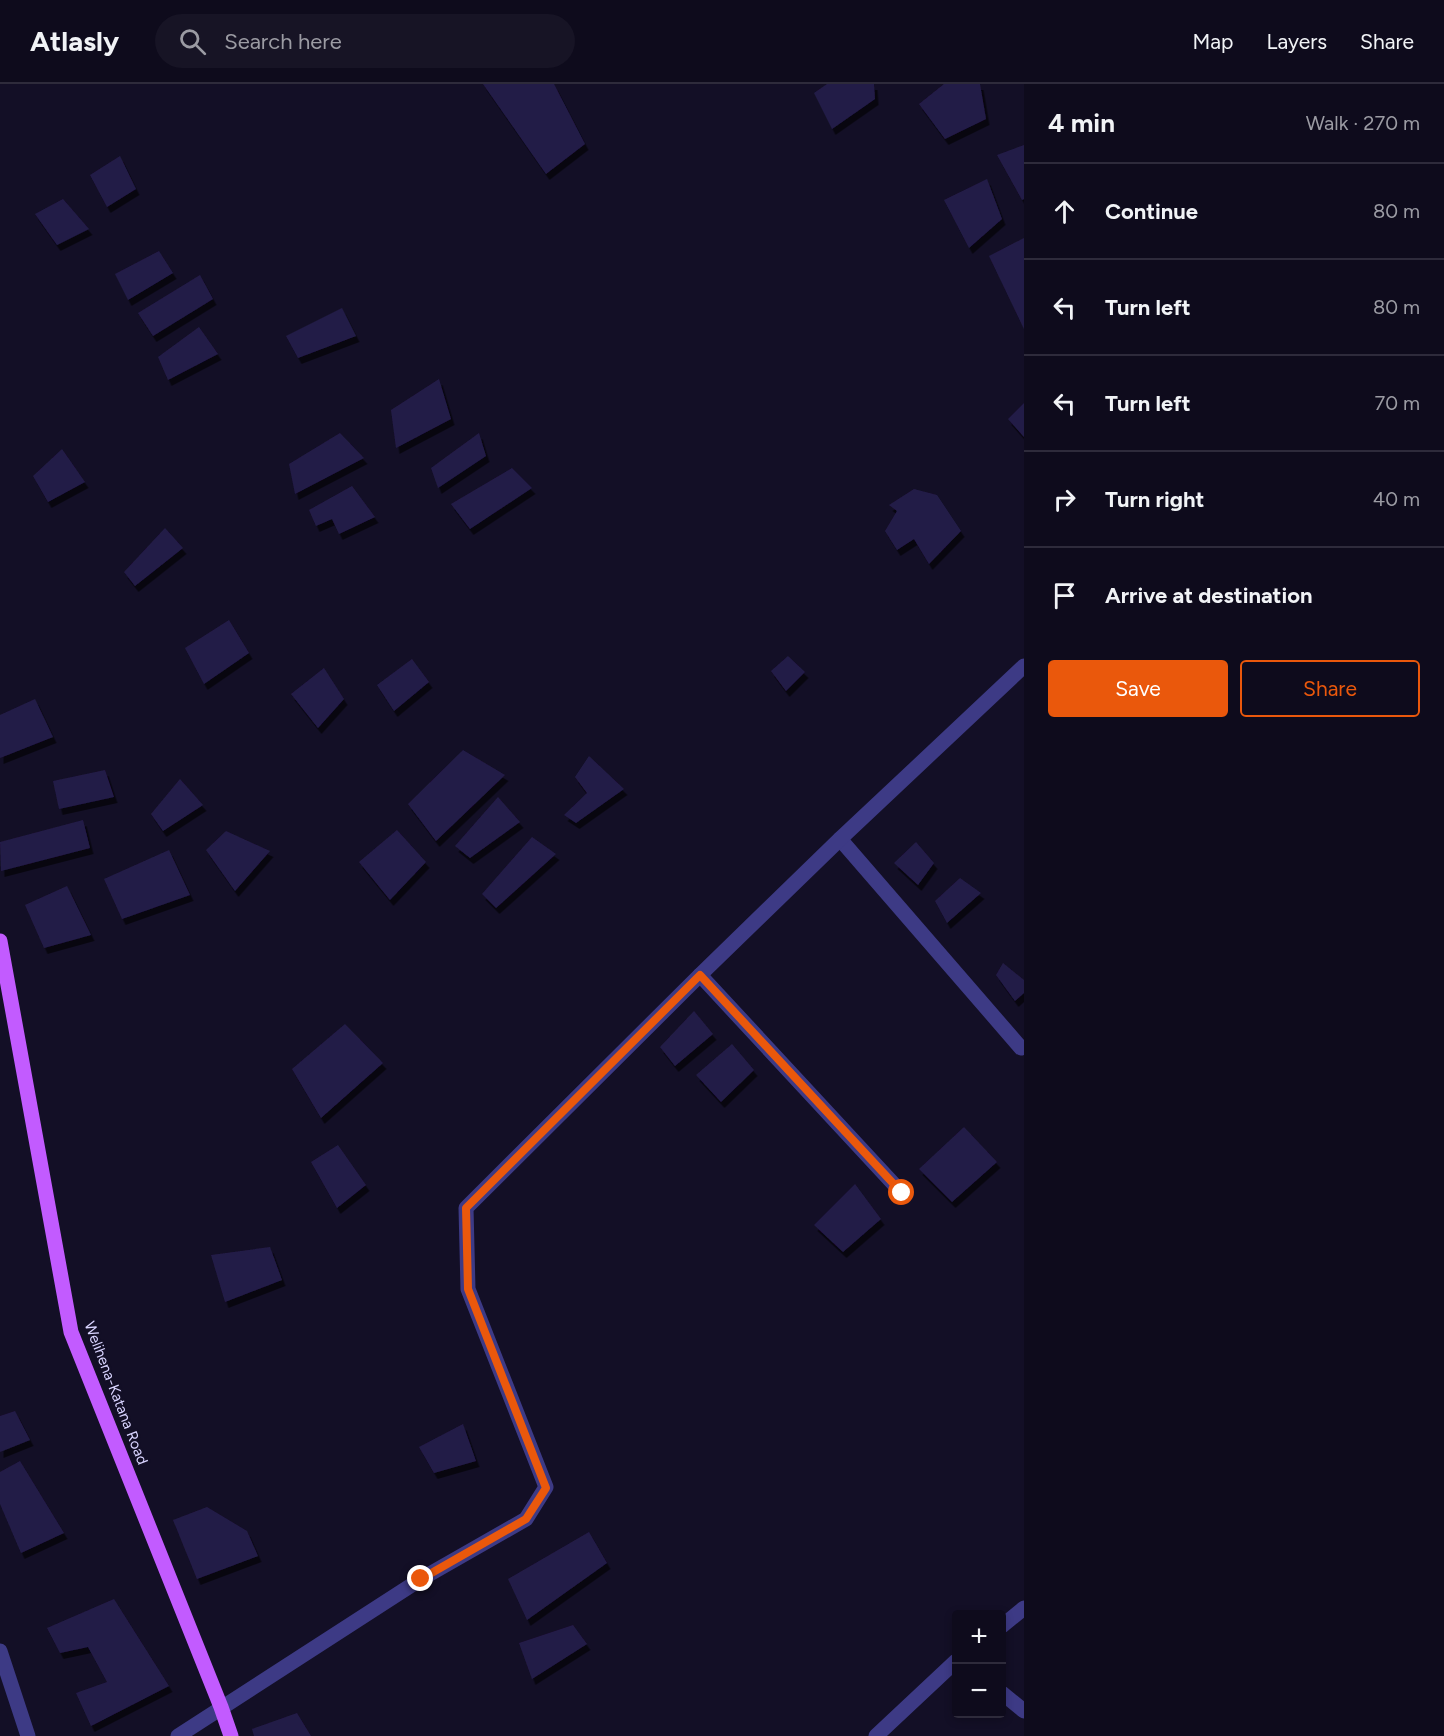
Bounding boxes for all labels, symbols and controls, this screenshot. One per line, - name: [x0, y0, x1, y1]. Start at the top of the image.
- search box: [155, 14, 575, 68]
- text: Atlasly: [30, 24, 119, 58]
- icon: search: [176, 25, 209, 58]
- text: Search here: [224, 28, 342, 55]
- text: Map: [1193, 29, 1233, 54]
- text: Layers: [1266, 29, 1327, 54]
- text: Share: [1360, 29, 1414, 54]
- text: 4 min: [1048, 107, 1115, 139]
- text: Walk · 270 m: [1306, 111, 1420, 135]
- icon: ahead: [1048, 195, 1081, 228]
- text: Continue: [1105, 198, 1198, 225]
- text: 80 m: [1373, 199, 1420, 223]
- icon: left: [1048, 291, 1081, 324]
- text: Turn left: [1105, 294, 1191, 321]
- text: 80 m: [1373, 295, 1420, 319]
- icon: left: [1048, 387, 1081, 420]
- text: Turn left: [1105, 390, 1191, 417]
- text: 70 m: [1374, 391, 1420, 415]
- icon: right: [1048, 483, 1081, 516]
- text: Turn right: [1105, 486, 1204, 513]
- text: 40 m: [1373, 487, 1420, 511]
- icon: arrive: [1048, 579, 1081, 612]
- text: Arrive at destination: [1105, 582, 1313, 609]
- button: Save: [1048, 660, 1228, 717]
- button: Share: [1240, 660, 1420, 717]
- route start: [888, 1179, 914, 1205]
- street label: Welihena-Katana Road: [80, 1319, 152, 1467]
- route end: [407, 1565, 433, 1591]
- map controls: [952, 1610, 1006, 1718]
- button: +: [952, 1610, 1006, 1664]
- button: −: [952, 1664, 1006, 1718]

